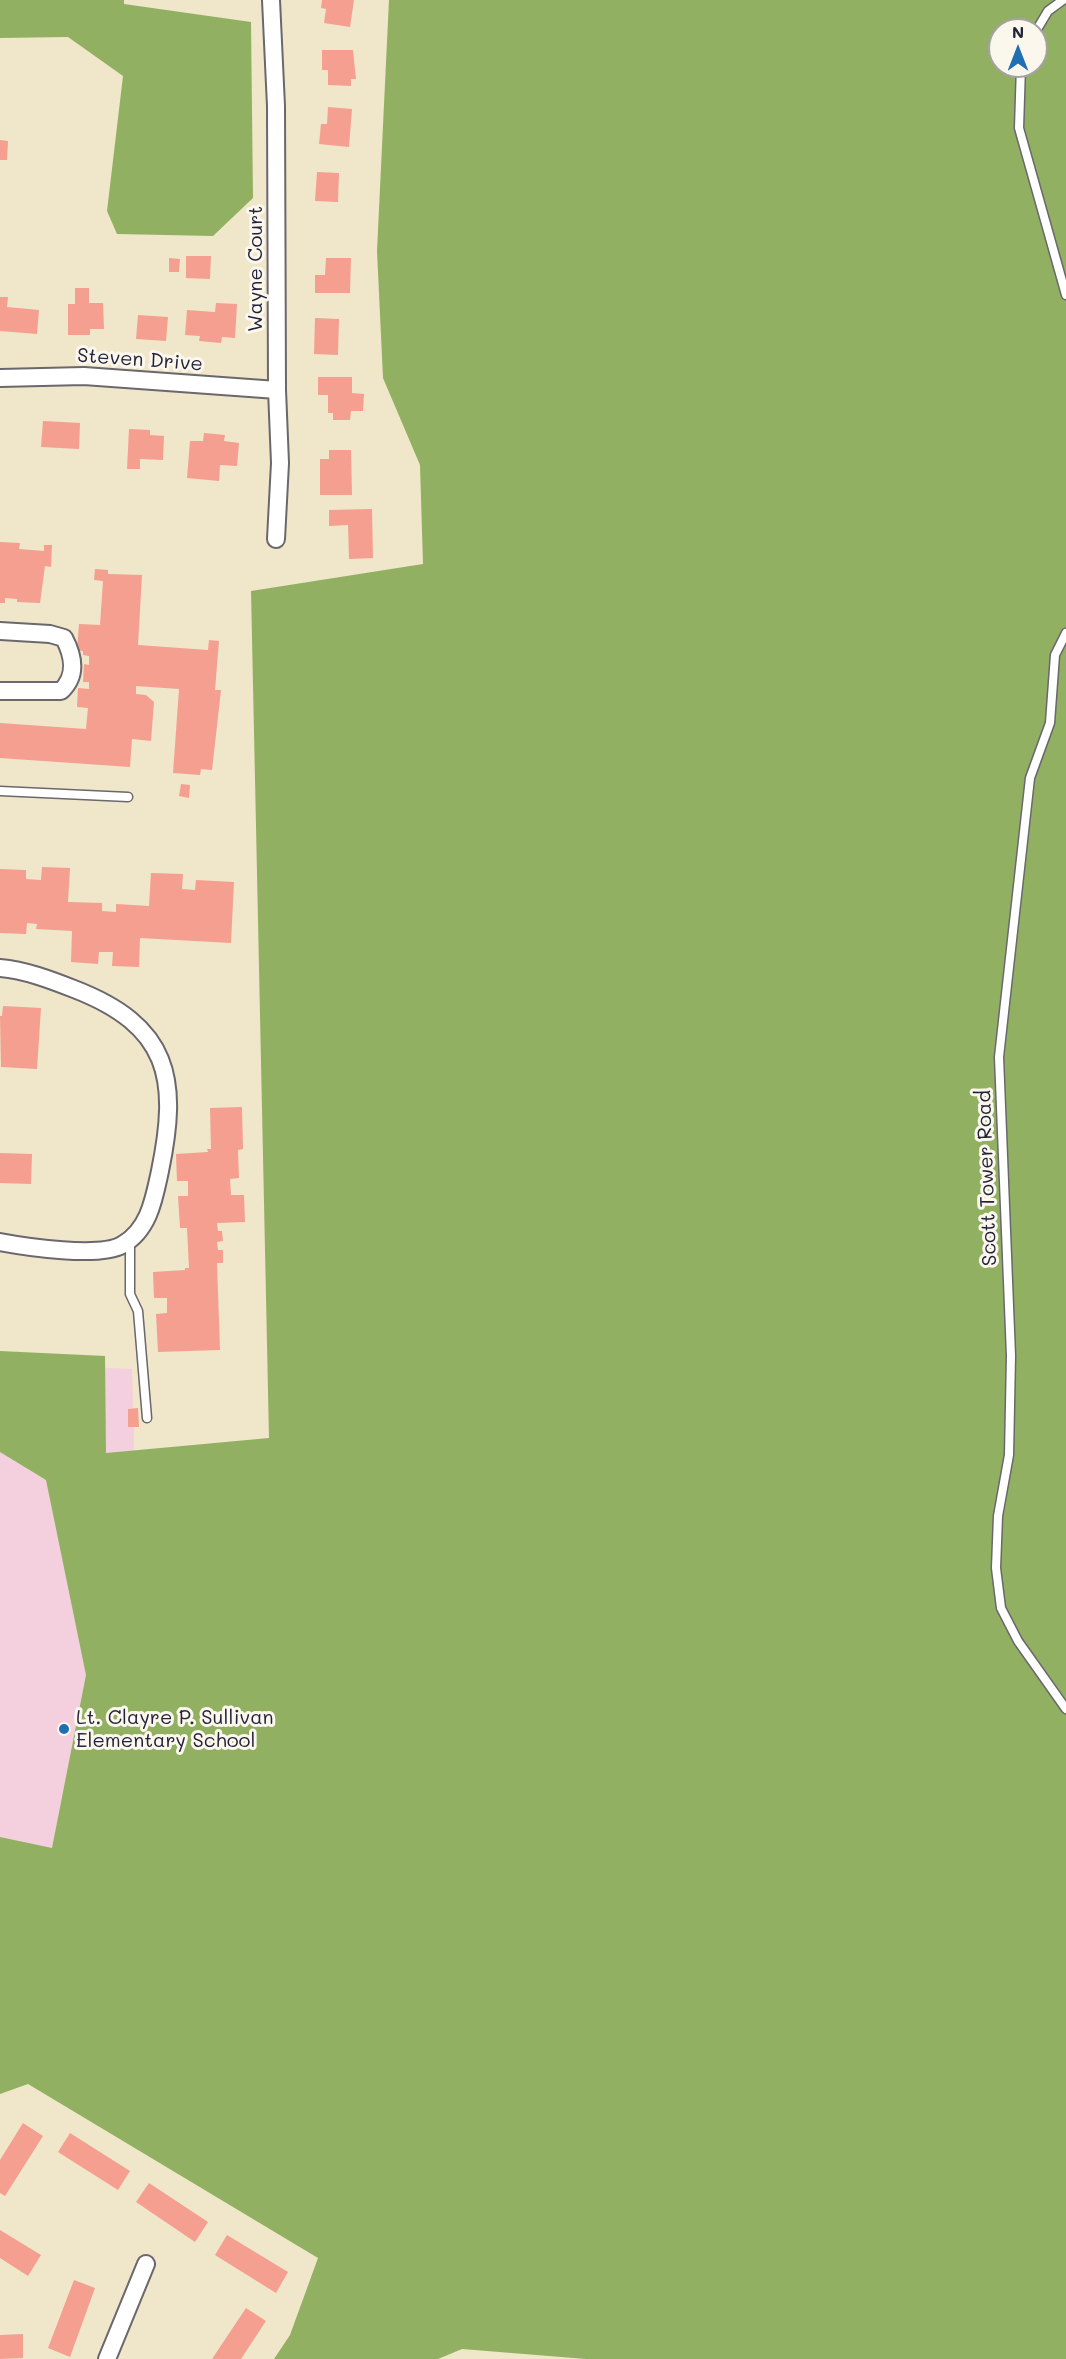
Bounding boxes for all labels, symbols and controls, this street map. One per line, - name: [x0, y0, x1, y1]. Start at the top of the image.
- north arrow: [988, 18, 1048, 78]
- text: N: [1012, 21, 1024, 42]
- street label: Wayne Court: [244, 206, 268, 332]
- street label: Steven Drive: [76, 344, 204, 376]
- street label: Scott Tower Road: [972, 1090, 1002, 1266]
- place label: Lt. Clayre P. Sullivan Elementary School: [76, 1706, 274, 1753]
- marker: Lt. Clayre P. Sullivan Elementary School: [57, 1722, 71, 1736]

